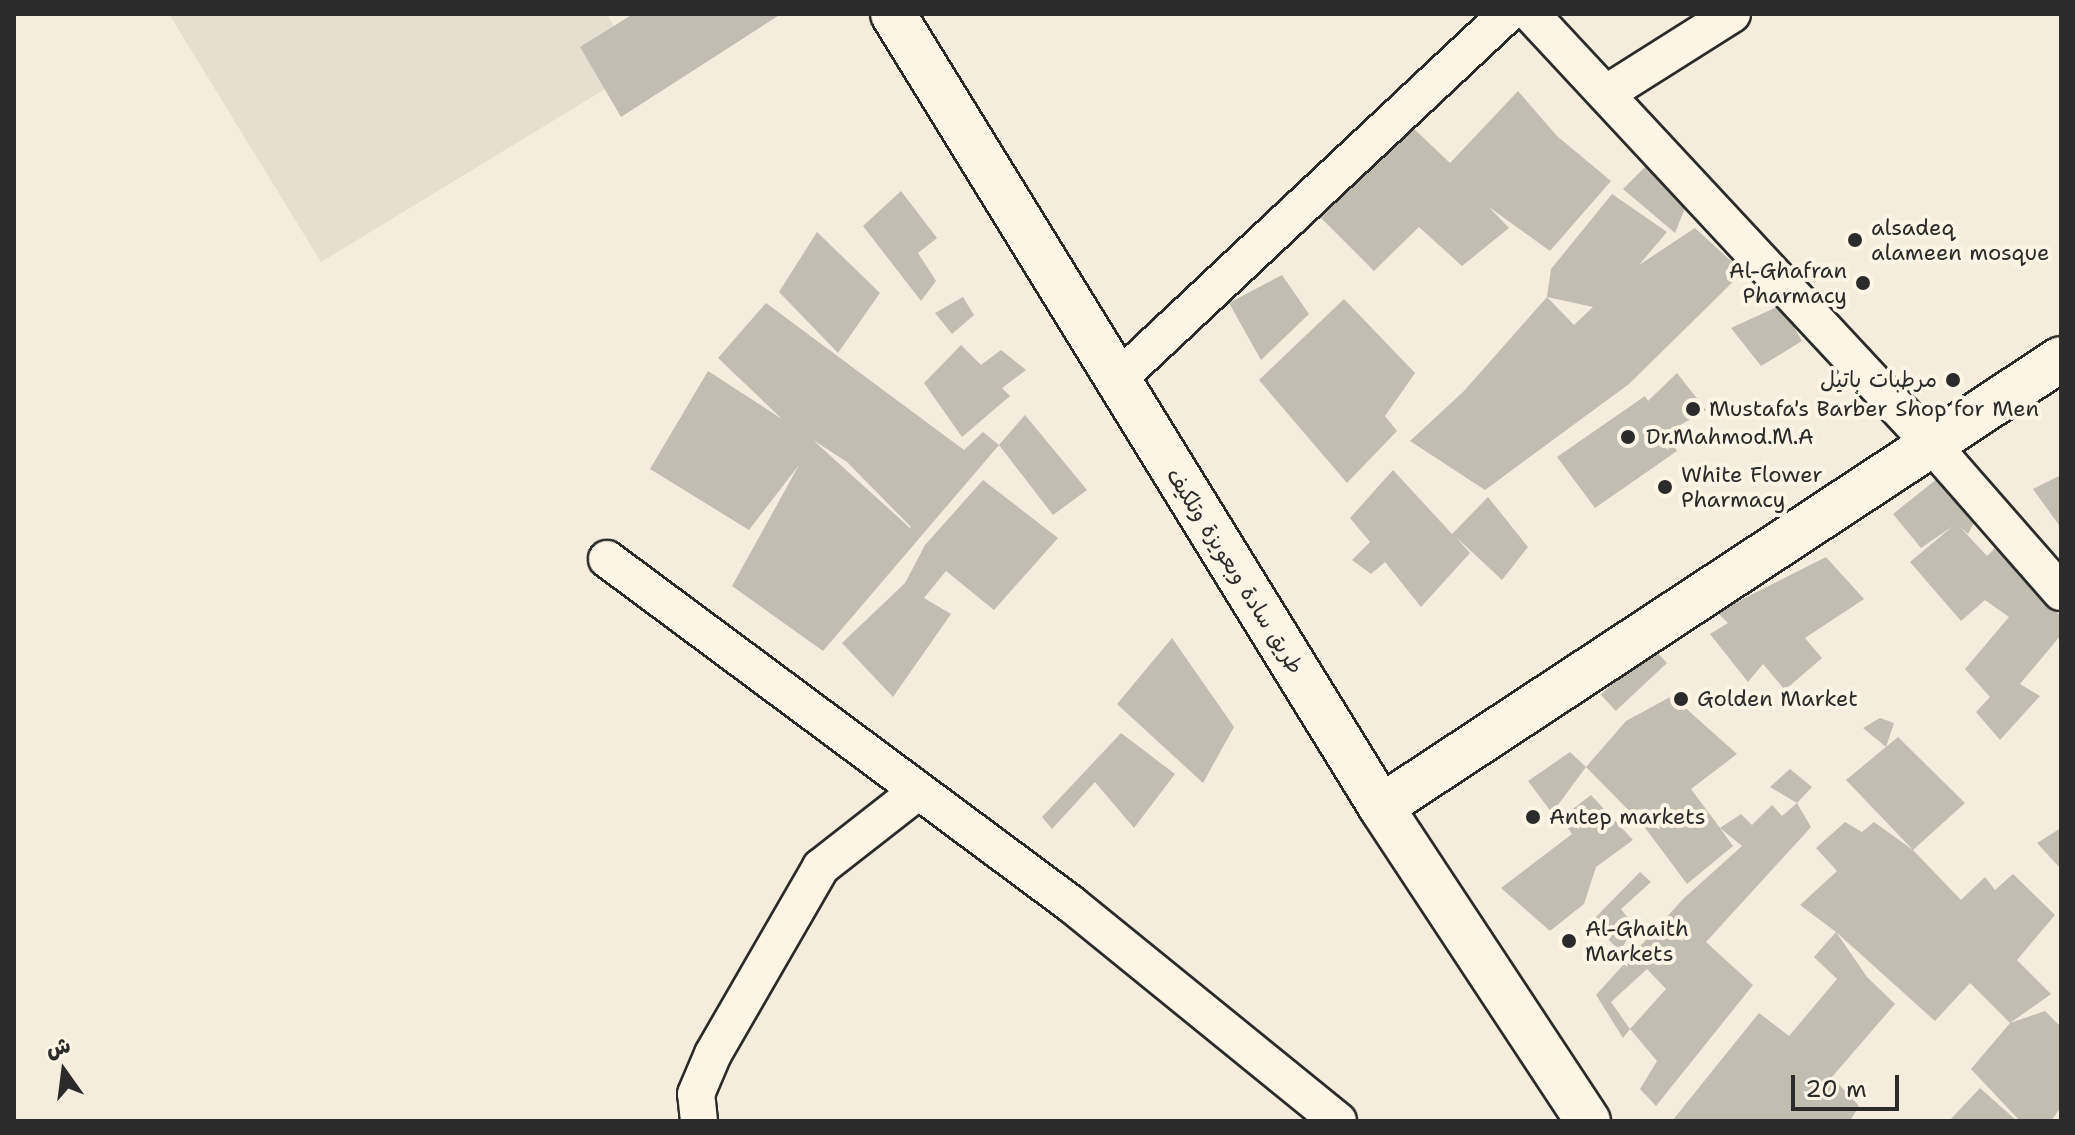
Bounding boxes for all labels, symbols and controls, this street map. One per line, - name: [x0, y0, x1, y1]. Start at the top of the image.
- place label: alsadeq alameen mosque: [1871, 214, 2049, 266]
- marker: alsadeq alameen mosque: [1846, 231, 1864, 249]
- place label: Al-Ghafran Pharmacy: [1729, 257, 1847, 308]
- marker: Al-Ghafran Pharmacy: [1854, 274, 1872, 292]
- place label: مرطبات باتيل: [1820, 367, 1937, 393]
- marker: مرطبات باتيل: [1944, 371, 1962, 389]
- place label: Mustafa's Barber Shop for Men: [1709, 396, 2039, 422]
- marker: Mustafa's Barber Shop for Men: [1684, 400, 1702, 418]
- place label: Dr.Mahmod.M.A: [1646, 424, 1814, 450]
- marker: Dr.Mahmod.M.A: [1617, 426, 1639, 448]
- place label: White Flower Pharmacy: [1681, 461, 1823, 512]
- street label: طريق سادة وبعويزة وتلكيف: [1161, 463, 1309, 679]
- marker: White Flower Pharmacy: [1656, 478, 1674, 496]
- place label: Golden Market: [1697, 686, 1858, 712]
- marker: Golden Market: [1672, 690, 1690, 708]
- place label: Antep markets: [1549, 804, 1706, 830]
- marker: Antep markets: [1524, 808, 1542, 826]
- place label: Al-Ghaith Markets: [1585, 915, 1689, 966]
- marker: Al-Ghaith Markets: [1560, 932, 1578, 950]
- text: ش: [43, 1030, 73, 1064]
- north arrow: [24, 1031, 104, 1111]
- scale bar: [1795, 1059, 1903, 1109]
- text: 20 m: [1805, 1073, 1867, 1105]

